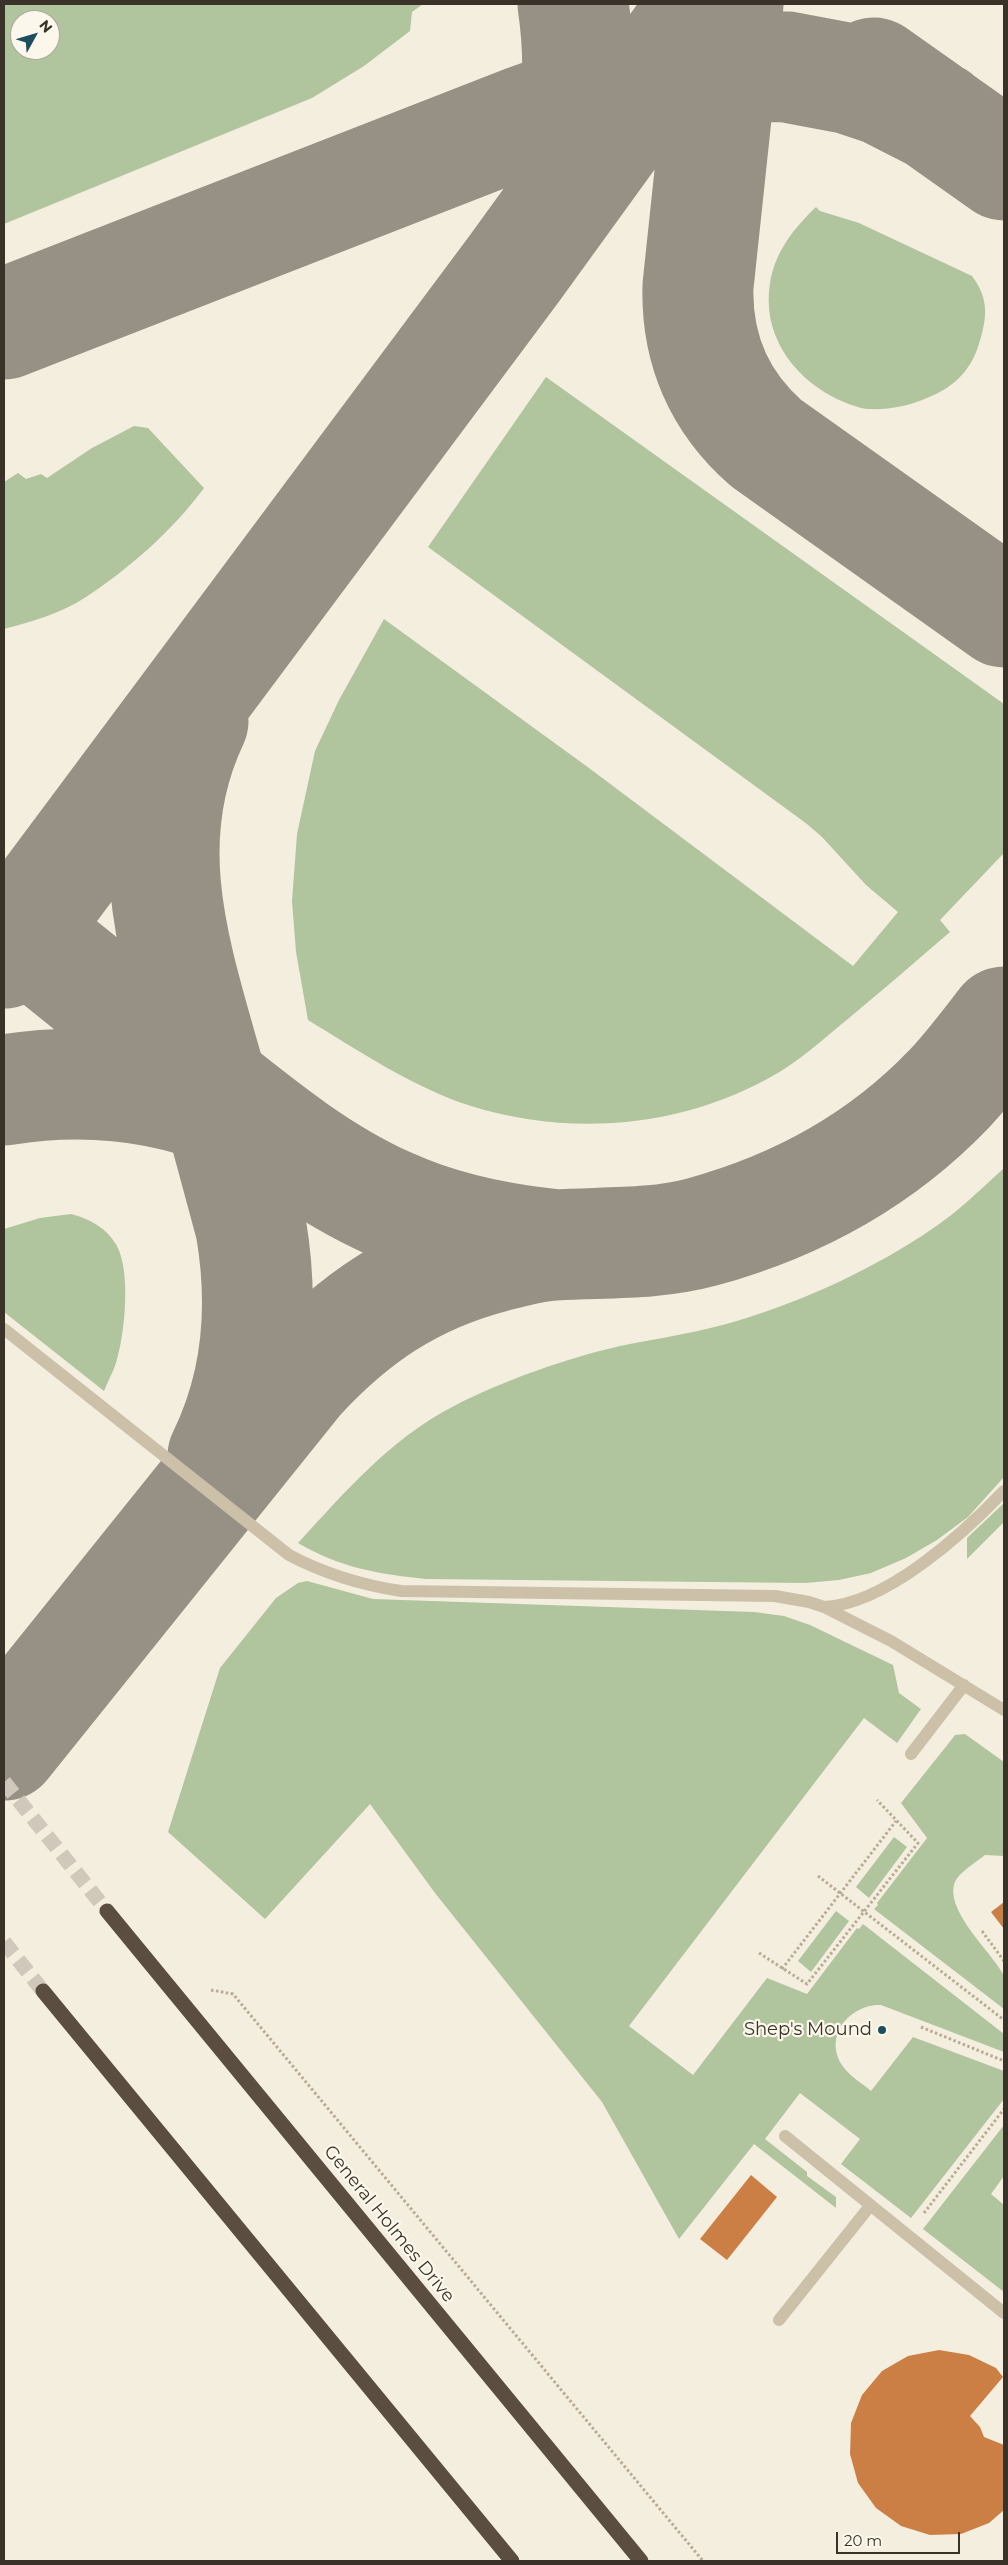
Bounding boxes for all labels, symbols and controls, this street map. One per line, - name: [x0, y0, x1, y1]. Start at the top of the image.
- north arrow: [10, 10, 60, 60]
- text: N: [35, 16, 56, 36]
- place label: Shep's Mound: [744, 2019, 872, 2041]
- marker: Shep's Mound: [876, 2024, 888, 2036]
- street label: General Holmes Drive: [319, 2141, 459, 2307]
- scale bar: [838, 2522, 962, 2554]
- text: 20 m: [844, 2531, 882, 2550]

